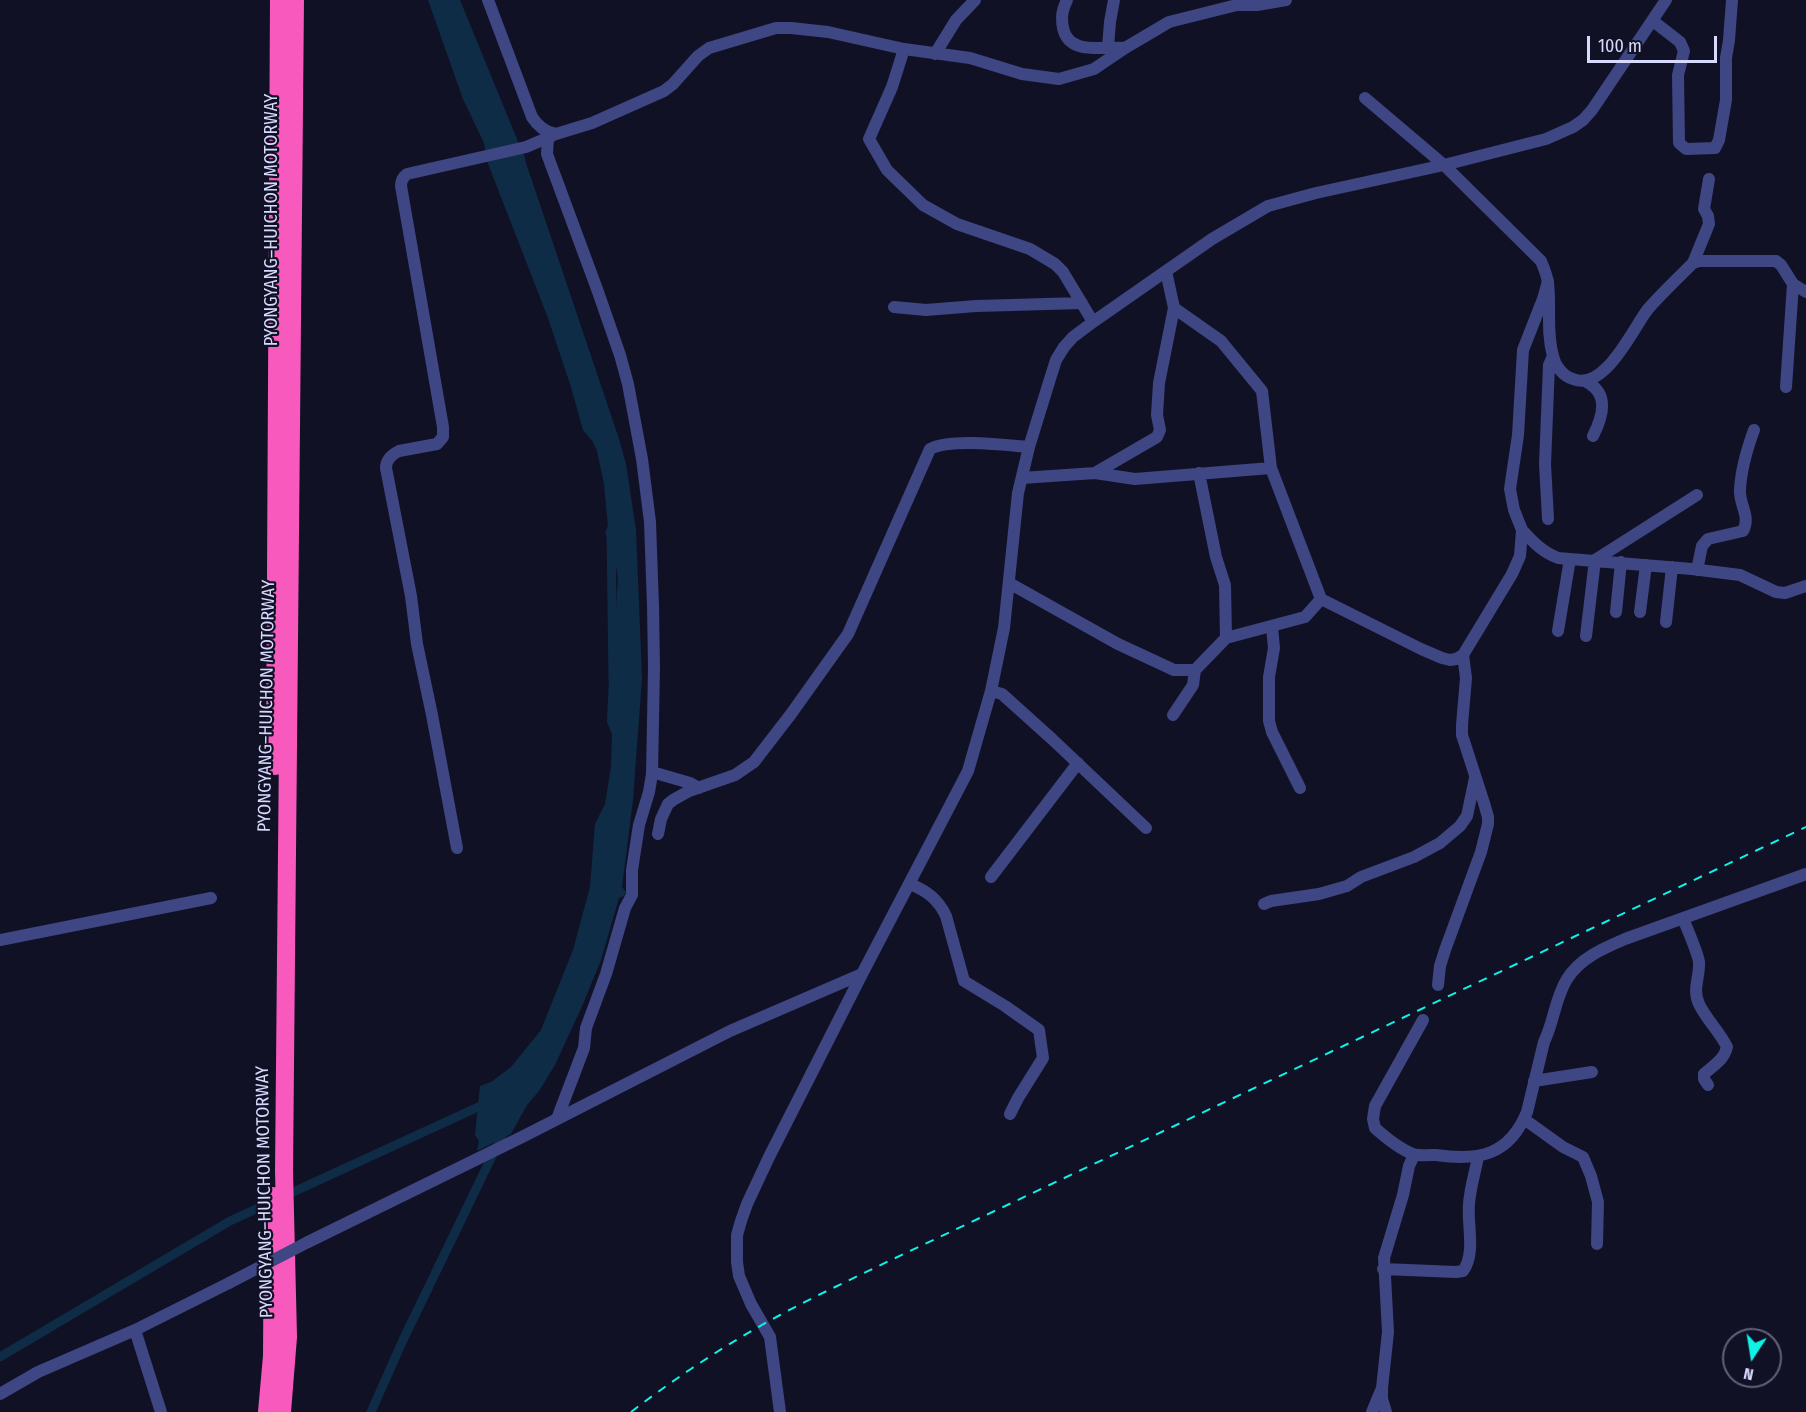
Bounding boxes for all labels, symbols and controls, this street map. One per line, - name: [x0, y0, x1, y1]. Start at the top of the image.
- scale bar: [1590, 24, 1720, 62]
- text: 100 m: [1598, 35, 1642, 57]
- street label: PYONGYANG–HUICHON MOTORWAY: [261, 94, 283, 346]
- street label: PYONGYANG–HUICHON MOTORWAY: [254, 580, 280, 832]
- street label: PYONGYANG–HUICHON MOTORWAY: [252, 1066, 278, 1318]
- north arrow: [1722, 1328, 1782, 1388]
- text: N: [1742, 1364, 1755, 1384]

